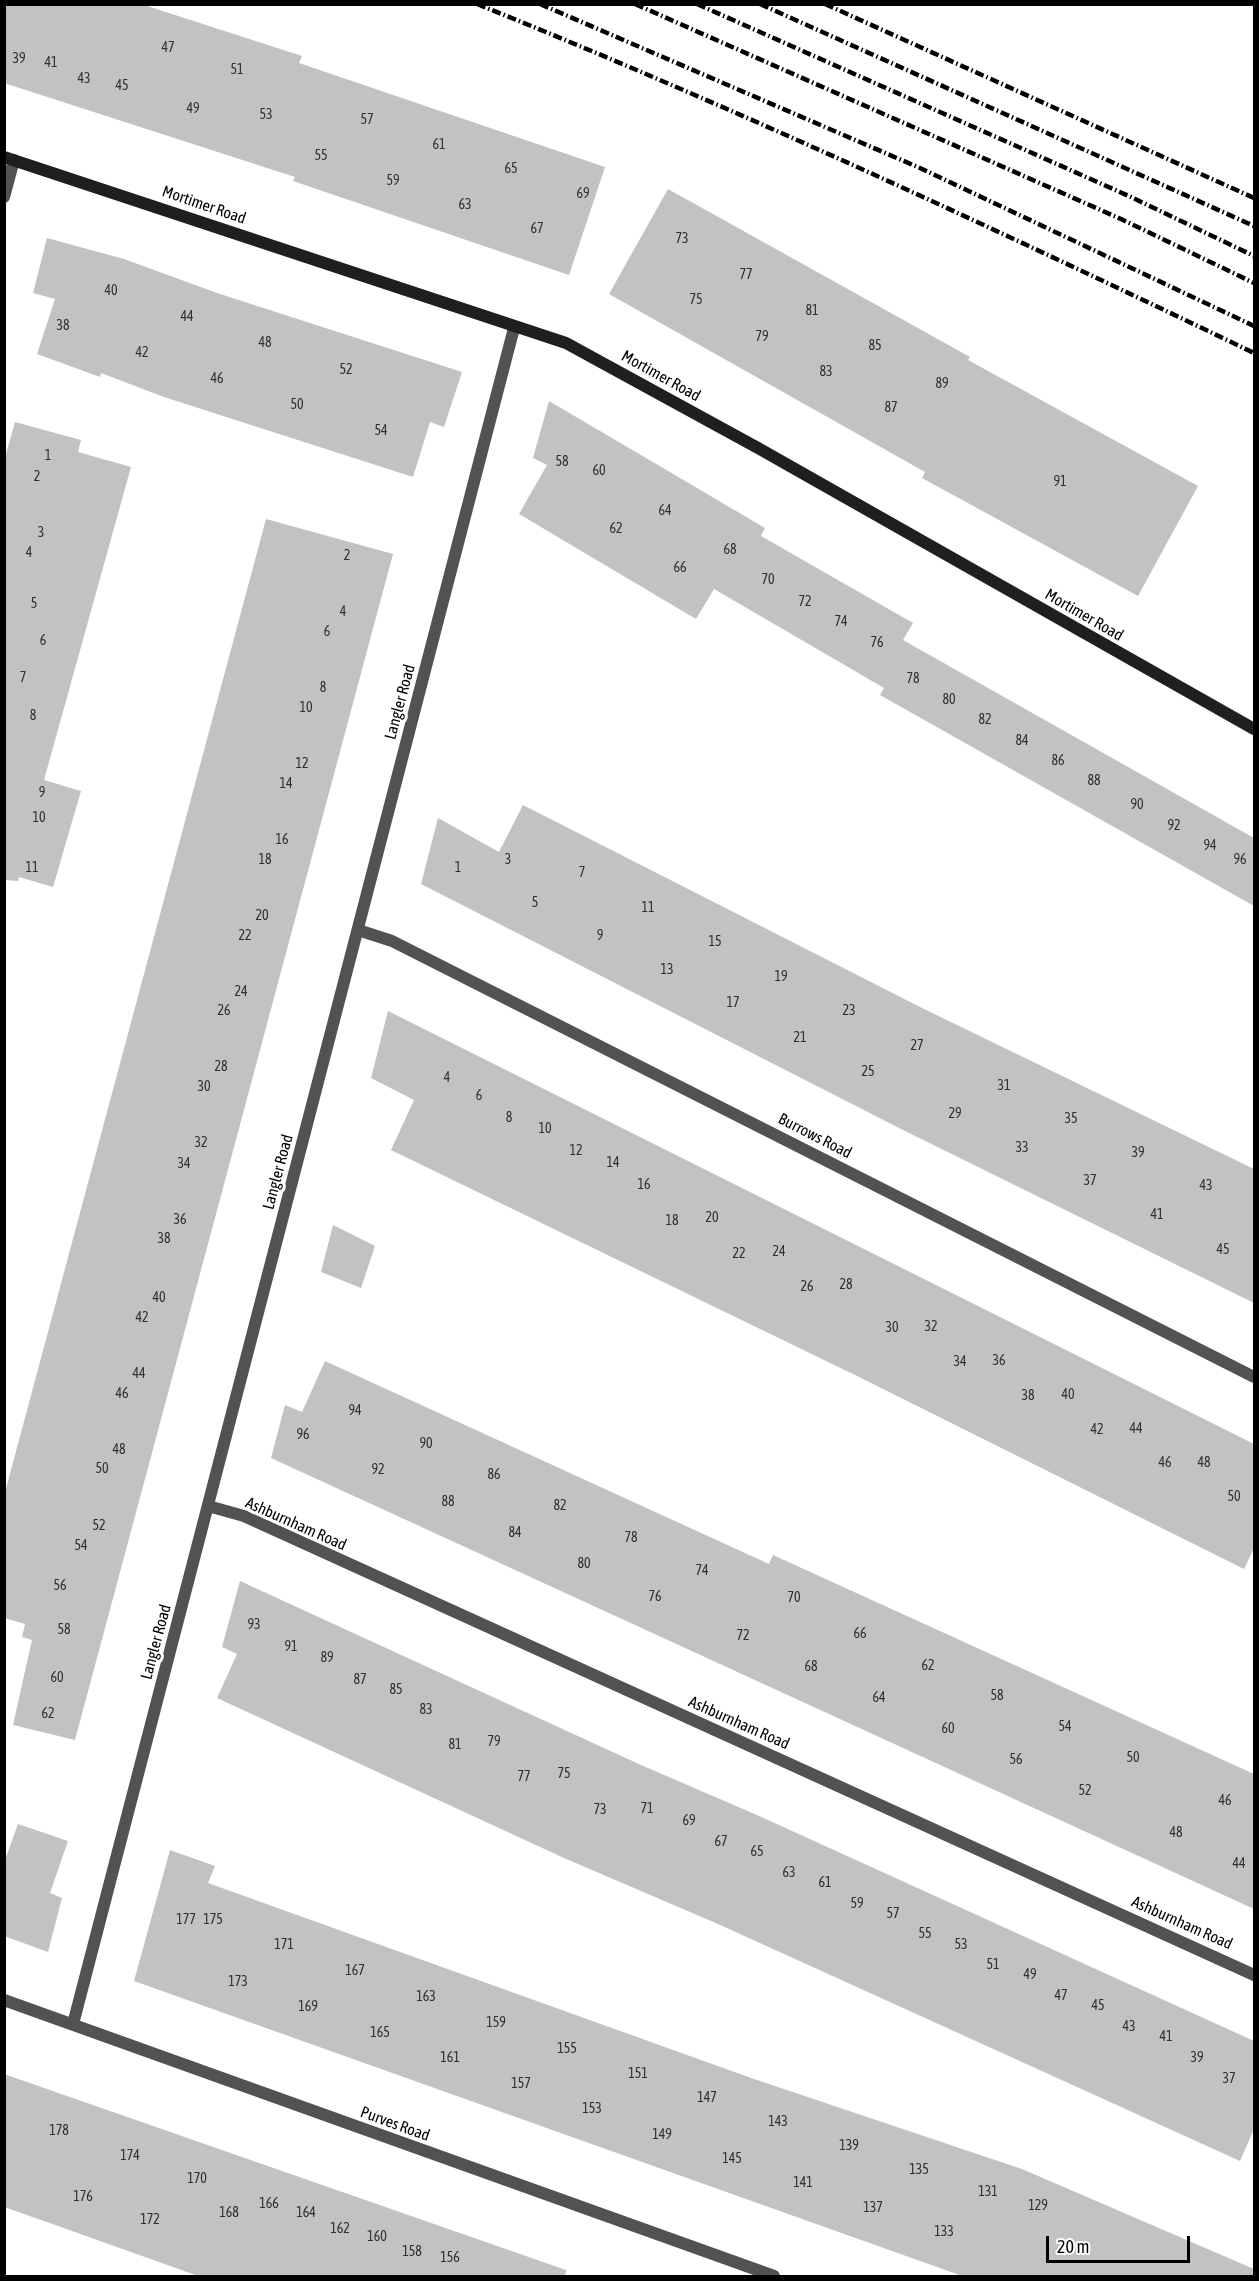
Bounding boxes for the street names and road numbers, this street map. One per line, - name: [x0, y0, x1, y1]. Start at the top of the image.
- street label: Mortimer Road: [160, 182, 248, 228]
- street label: Mortimer Road: [618, 346, 704, 406]
- street label: Mortimer Road: [1041, 585, 1127, 645]
- street label: Langler Road: [381, 662, 419, 742]
- street label: Burrows Road: [775, 1109, 855, 1163]
- street label: Langler Road: [259, 1132, 297, 1212]
- street label: Ashburnham Road: [243, 1493, 349, 1555]
- street label: Langler Road: [137, 1602, 175, 1682]
- street label: Ashburnham Road: [686, 1692, 792, 1754]
- street label: Ashburnham Road: [1129, 1892, 1235, 1954]
- street label: Purves Road: [358, 2103, 432, 2145]

